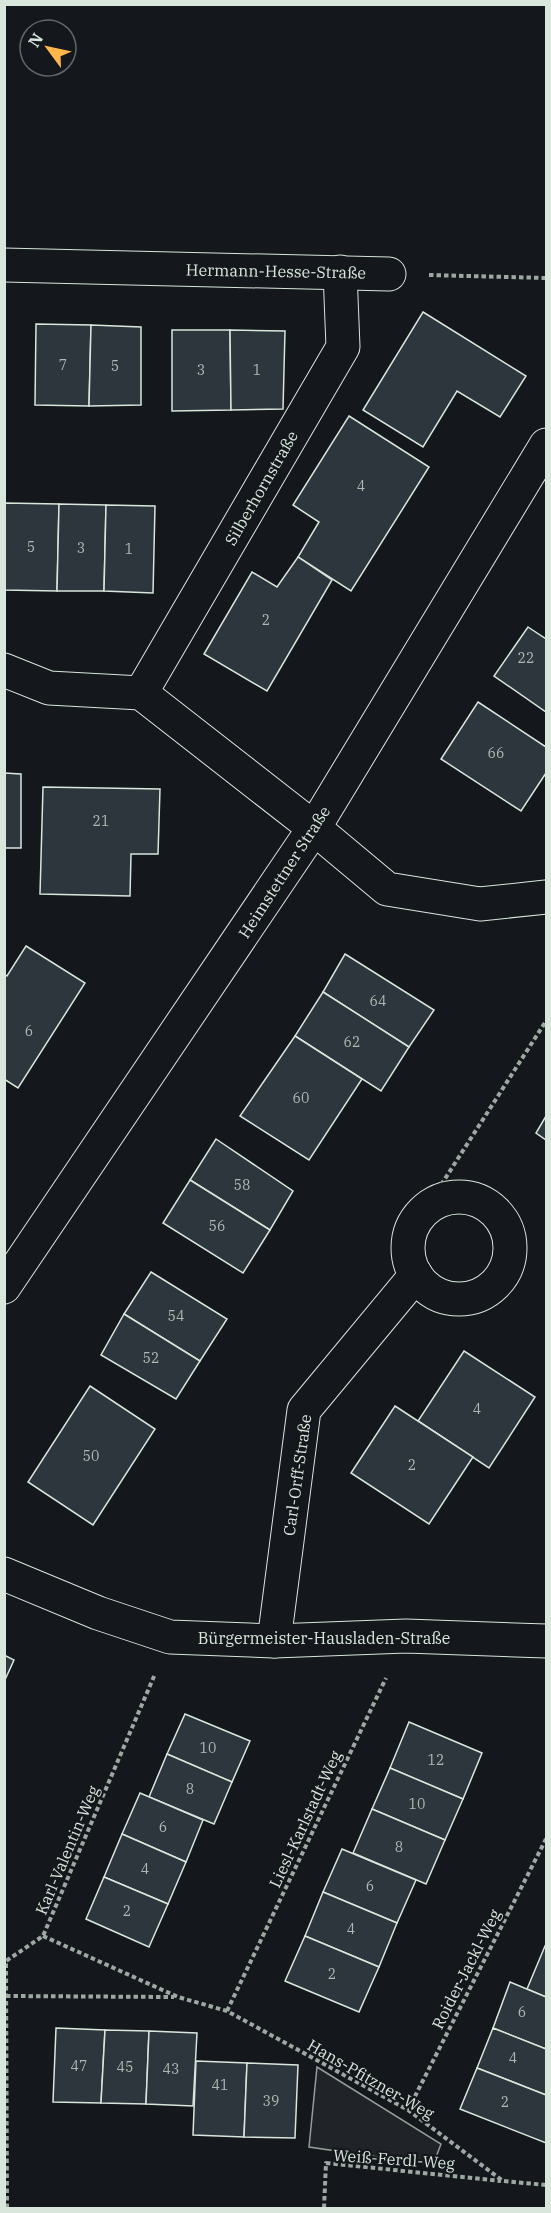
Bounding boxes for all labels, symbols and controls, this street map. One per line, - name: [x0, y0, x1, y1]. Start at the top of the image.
- north arrow: [18, 18, 78, 78]
- text: N: [24, 29, 47, 51]
- street label: Hermann-Hesse-Straße: [186, 259, 366, 283]
- house number: 7: [59, 356, 67, 374]
- house number: 5: [111, 357, 119, 375]
- house number: 3: [197, 361, 205, 379]
- house number: 1: [253, 361, 261, 379]
- street label: Silberhornstraße: [220, 427, 302, 549]
- house number: 4: [357, 477, 365, 495]
- house number: 5: [27, 538, 35, 556]
- house number: 3: [77, 539, 85, 557]
- house number: 1: [125, 540, 133, 558]
- house number: 2: [262, 611, 270, 629]
- house number: 22: [518, 649, 534, 667]
- house number: 66: [488, 744, 504, 762]
- street label: Heimstettner Straße: [234, 802, 334, 942]
- house number: 21: [93, 812, 109, 830]
- house number: 64: [370, 992, 386, 1010]
- house number: 6: [25, 1022, 33, 1040]
- house number: 62: [344, 1033, 360, 1051]
- house number: 60: [293, 1089, 309, 1107]
- house number: 58: [234, 1176, 250, 1194]
- house number: 56: [209, 1217, 225, 1235]
- house number: 54: [168, 1307, 184, 1325]
- house number: 52: [143, 1349, 159, 1367]
- house number: 4: [473, 1400, 481, 1418]
- street label: Carl-Orff-Straße: [279, 1413, 315, 1537]
- house number: 50: [83, 1447, 99, 1465]
- house number: 2: [408, 1456, 416, 1474]
- street label: Bürgermeister-Hausladen-Straße: [198, 1628, 450, 1648]
- house number: 10: [200, 1739, 216, 1757]
- street label: Liesl-Karlstadt-Weg: [264, 1747, 346, 1891]
- house number: 12: [428, 1751, 444, 1769]
- house number: 8: [186, 1780, 194, 1798]
- street label: Karl-Valentin-Weg: [31, 1782, 103, 1918]
- house number: 10: [409, 1795, 425, 1813]
- house number: 6: [159, 1818, 167, 1836]
- house number: 8: [395, 1838, 403, 1856]
- house number: 4: [141, 1860, 149, 1878]
- house number: 6: [366, 1877, 374, 1895]
- house number: 2: [123, 1902, 131, 1920]
- street label: Roider-Jackl-Weg: [427, 1905, 505, 2032]
- house number: 4: [347, 1920, 355, 1938]
- house number: 2: [328, 1965, 336, 1983]
- house number: 6: [518, 2003, 526, 2021]
- street label: Hans-Pfitzner-Weg: [304, 2035, 438, 2124]
- house number: 4: [509, 2049, 517, 2067]
- house number: 47: [71, 2057, 87, 2075]
- house number: 45: [117, 2058, 133, 2076]
- house number: 43: [163, 2060, 179, 2078]
- house number: 41: [212, 2076, 228, 2094]
- house number: 39: [263, 2092, 279, 2110]
- house number: 2: [501, 2093, 509, 2111]
- street label: Weiß-Ferdl-Weg: [332, 2145, 456, 2173]

